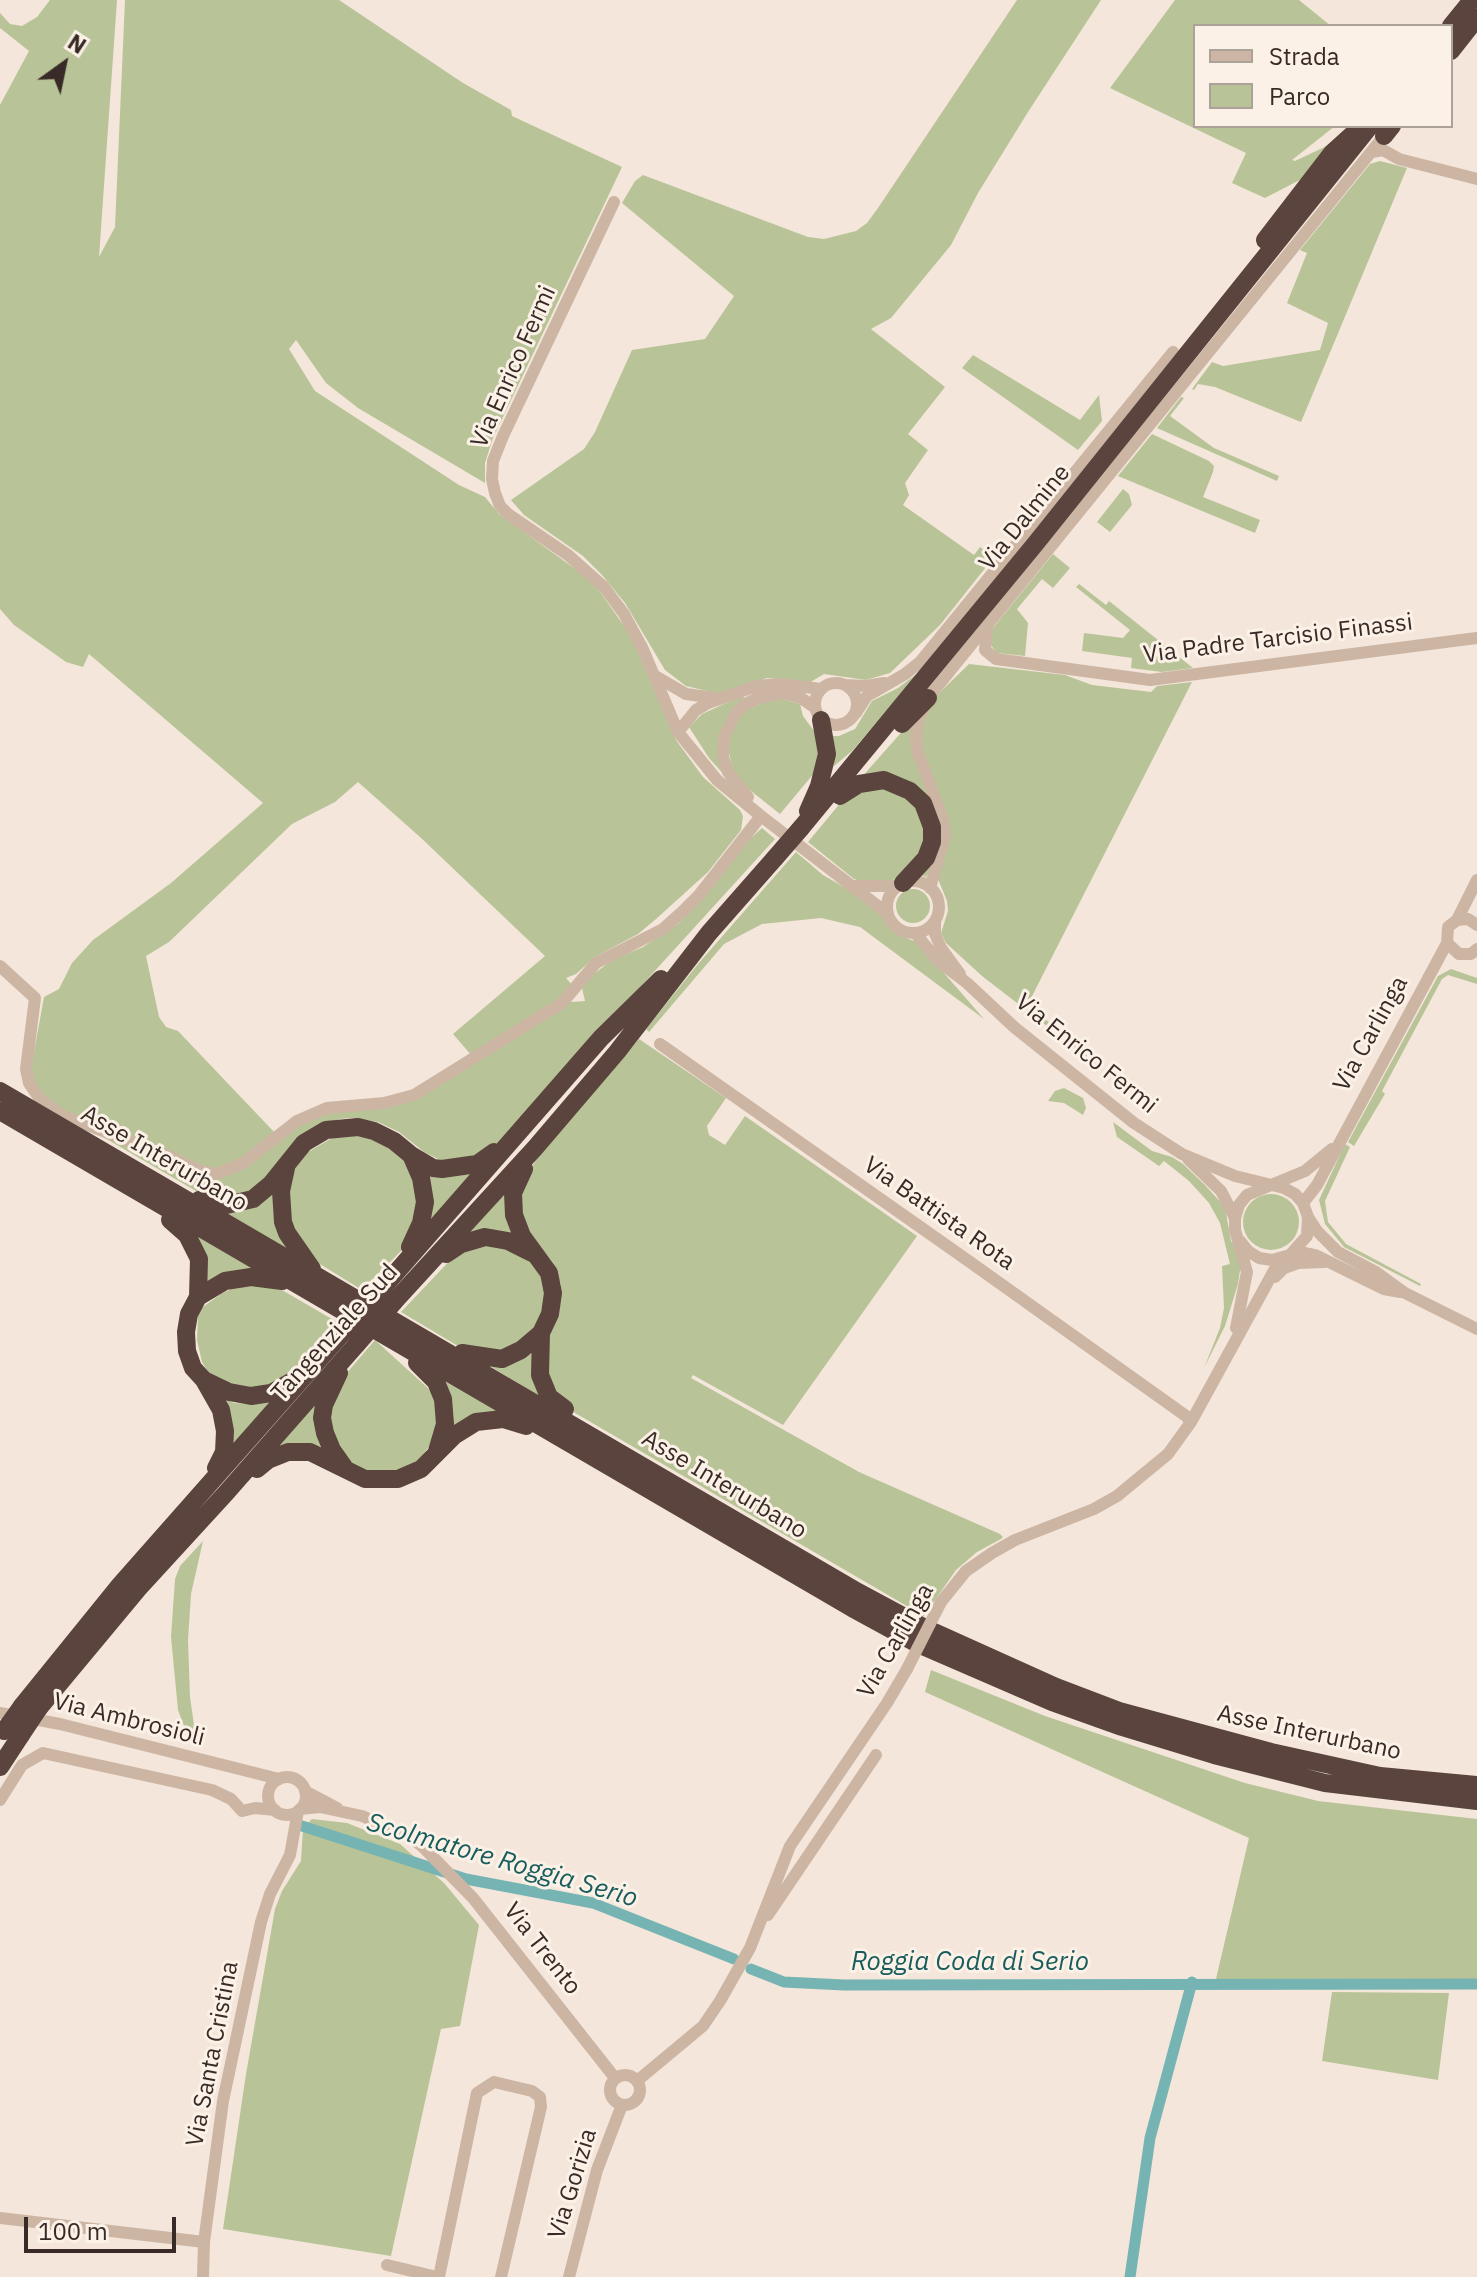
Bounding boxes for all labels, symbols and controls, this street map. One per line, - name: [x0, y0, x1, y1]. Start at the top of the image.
- north arrow: [24, 24, 104, 104]
- legend: [1193, 24, 1453, 128]
- text: N: [63, 27, 92, 60]
- text: Strada: [1269, 40, 1340, 72]
- text: Parco: [1269, 80, 1330, 112]
- street label: Via Enrico Fermi: [465, 282, 563, 452]
- street label: Via Dalmine: [973, 459, 1077, 577]
- street label: Via Padre Tarcisio Finassi: [1142, 608, 1414, 670]
- street label: Via Carlinga: [1328, 971, 1414, 1097]
- street label: Via Enrico Fermi: [1009, 988, 1163, 1120]
- street label: Asse Interurbano: [76, 1100, 252, 1218]
- street label: Via Battista Rota: [858, 1151, 1020, 1277]
- street label: Tangenziale Sud: [266, 1258, 404, 1408]
- street label: Asse Interurbano: [636, 1424, 812, 1546]
- street label: Via Carlinga: [852, 1579, 940, 1703]
- street label: Via Ambrosioli: [50, 1687, 208, 1753]
- street label: Asse Interurbano: [1214, 1699, 1404, 1767]
- water label: Scolmatore Roggia Serio: [363, 1807, 641, 1915]
- street label: Via Trento: [497, 1897, 587, 2001]
- water label: Roggia Coda di Serio: [851, 1946, 1089, 1978]
- street label: Via Santa Cristina: [181, 1959, 245, 2149]
- street label: Via Gorizia: [543, 2125, 603, 2243]
- scale bar: [28, 2201, 180, 2251]
- text: 100 m: [38, 2215, 108, 2247]

